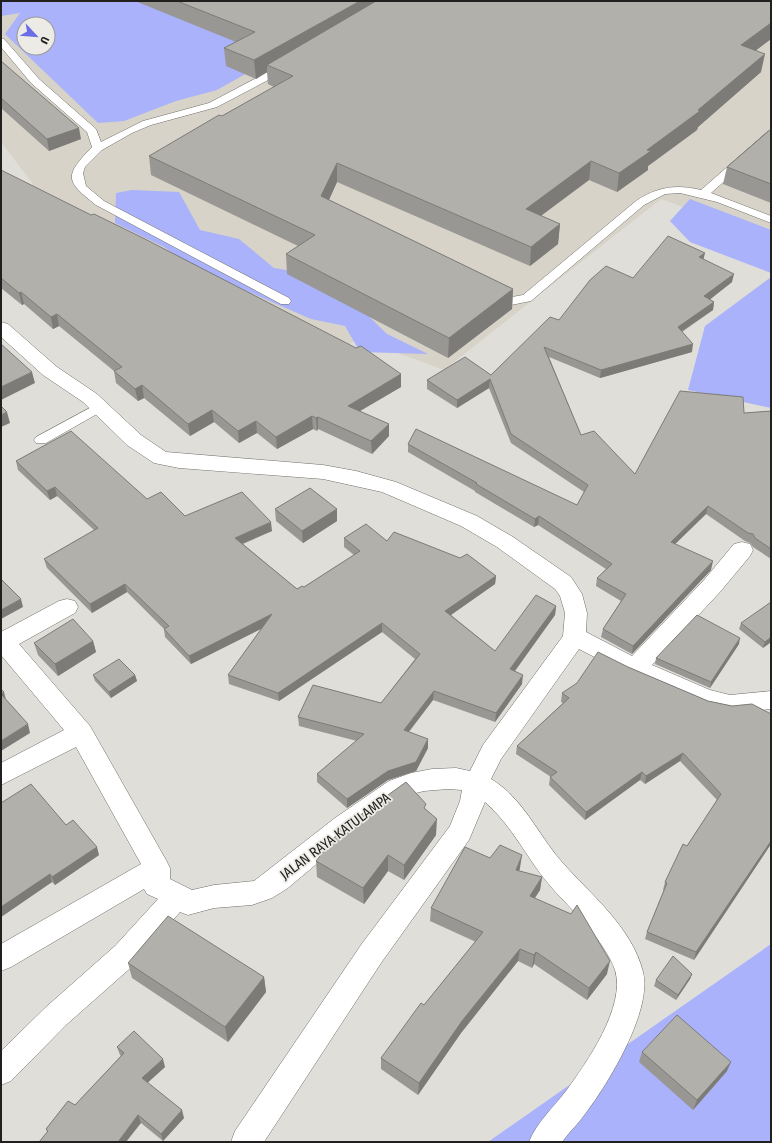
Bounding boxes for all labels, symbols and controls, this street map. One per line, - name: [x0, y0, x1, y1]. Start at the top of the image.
- north arrow: [16, 16, 56, 56]
- text: U: [37, 34, 52, 46]
- street label: JALAN RAYA KATULAMPA: [277, 789, 394, 883]

